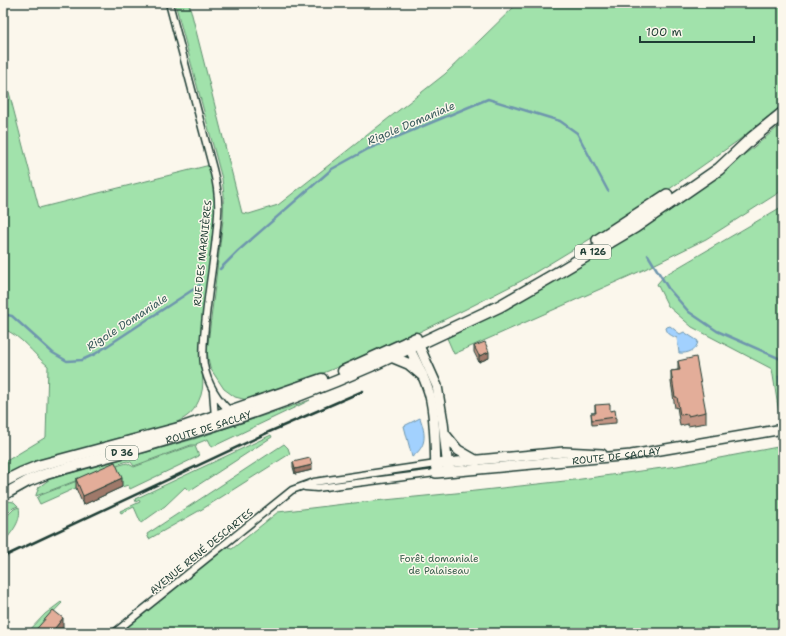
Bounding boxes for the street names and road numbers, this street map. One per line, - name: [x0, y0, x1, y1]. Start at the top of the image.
- street label: RUE DES MARNIÈRES: [190, 199, 215, 307]
- road number: A 126: [575, 245, 611, 259]
- street label: ROUTE DE SACLAY: [164, 408, 253, 447]
- street label: ROUTE DE SACLAY: [572, 444, 662, 467]
- road number: D 36: [106, 446, 138, 460]
- street label: AVENUE RENÉ DESCARTES: [147, 505, 256, 597]

